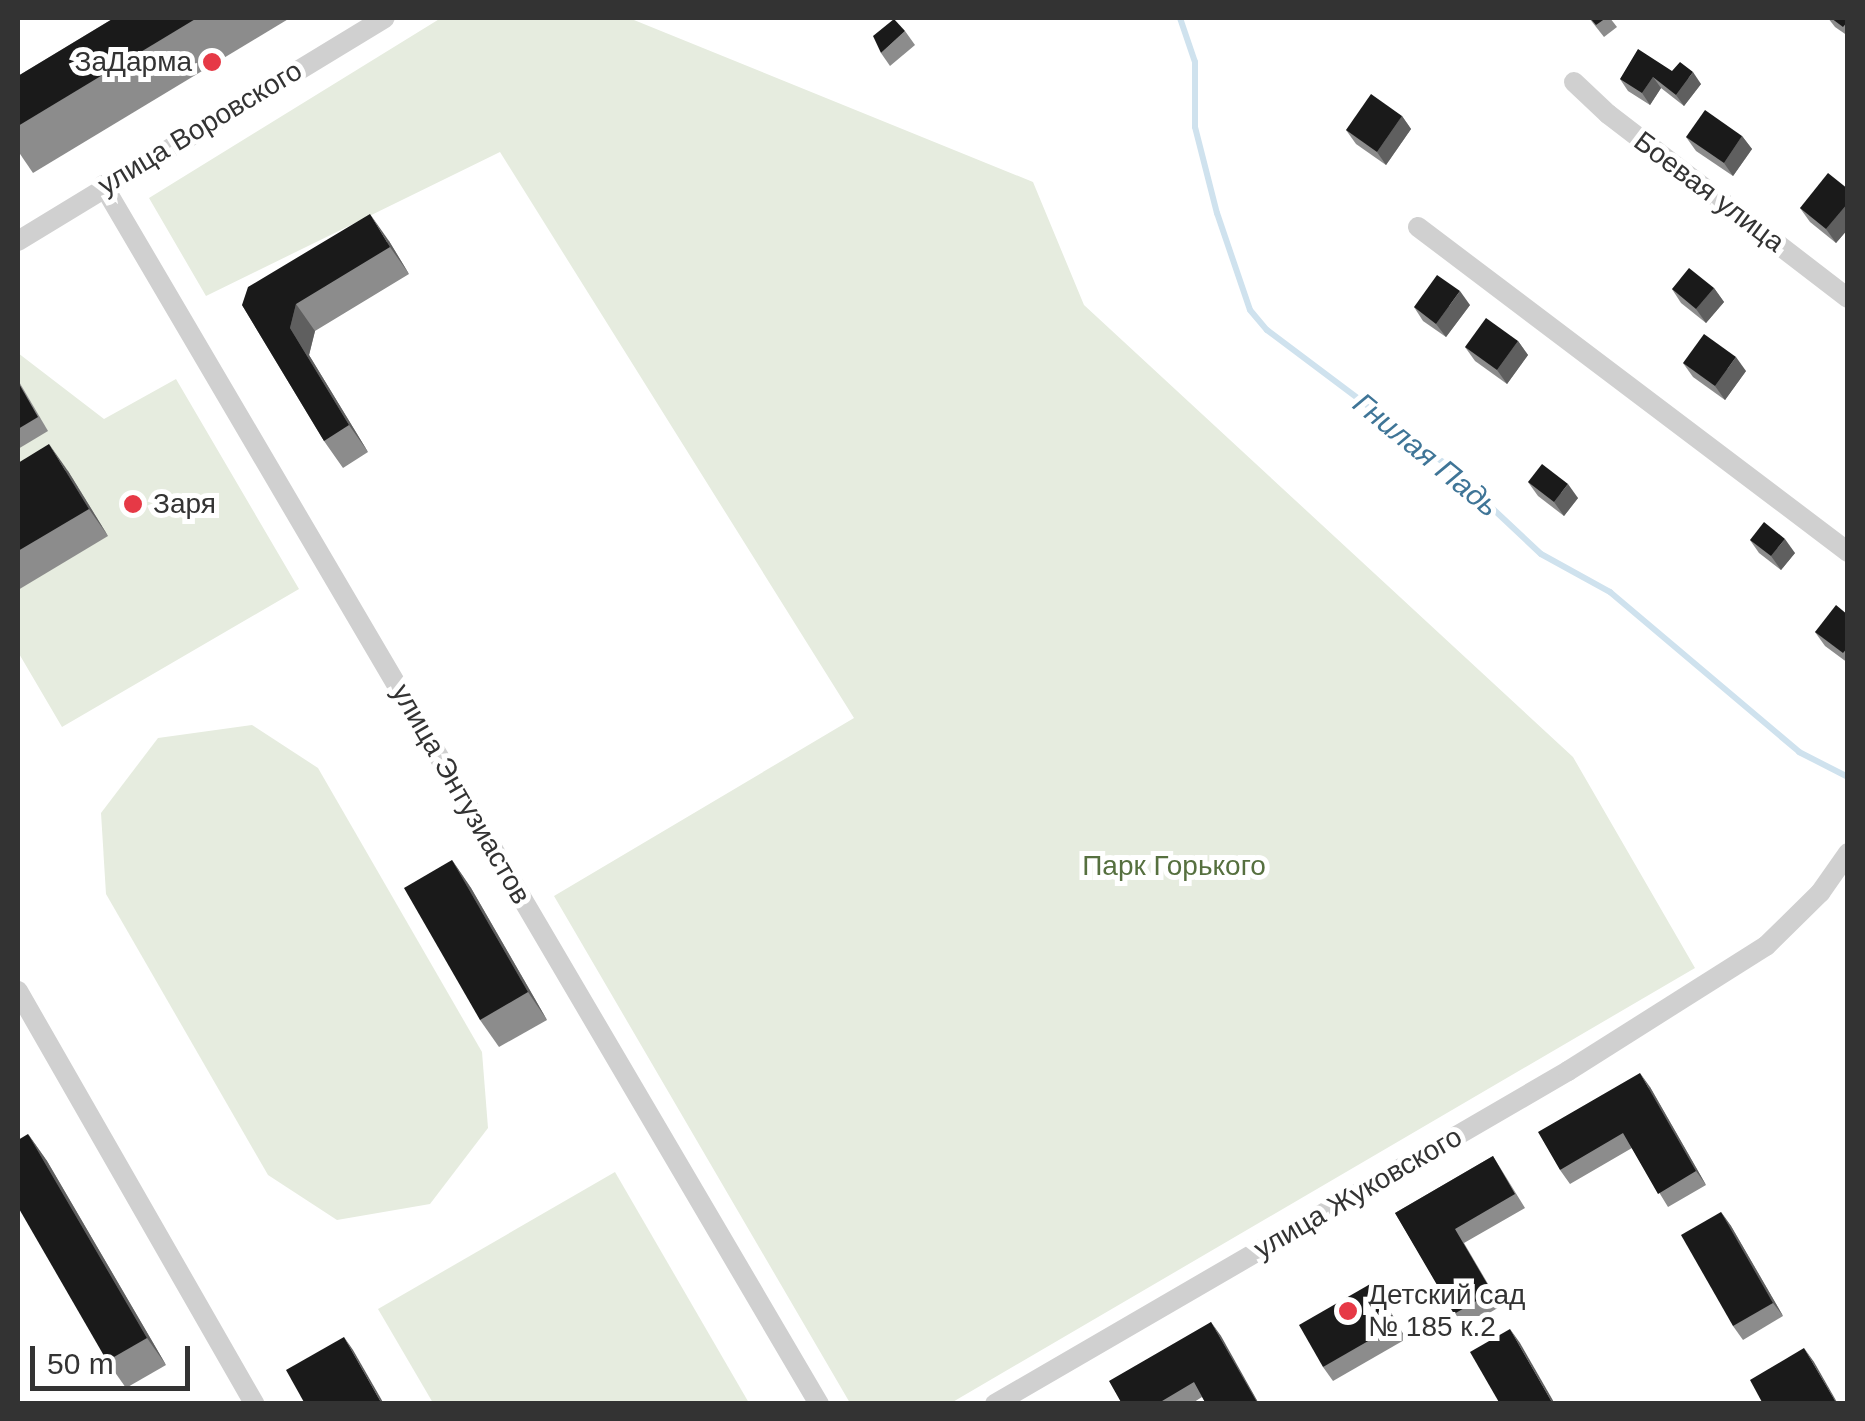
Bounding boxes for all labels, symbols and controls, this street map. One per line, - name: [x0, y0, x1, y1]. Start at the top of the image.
- place label: ЗаДарма: [75, 45, 192, 79]
- marker: ЗаДарма: [201, 51, 223, 73]
- street label: улица Воровского: [92, 54, 308, 202]
- street label: Боевая улица: [1627, 125, 1791, 259]
- water label: Гнилая Падь: [1346, 385, 1506, 525]
- place label: Заря: [153, 487, 216, 521]
- marker: Заря: [122, 493, 144, 515]
- street label: улица Энтузиастов: [384, 678, 538, 910]
- park label: Парк Горького: [1082, 849, 1266, 883]
- street label: улица Жуковского: [1248, 1120, 1468, 1266]
- place label: Детский сад № 185 к.2: [1368, 1278, 1525, 1344]
- marker: Детский сад № 185 к.2: [1337, 1300, 1359, 1322]
- scale bar: [35, 1326, 195, 1388]
- text: 50 m: [47, 1347, 114, 1380]

